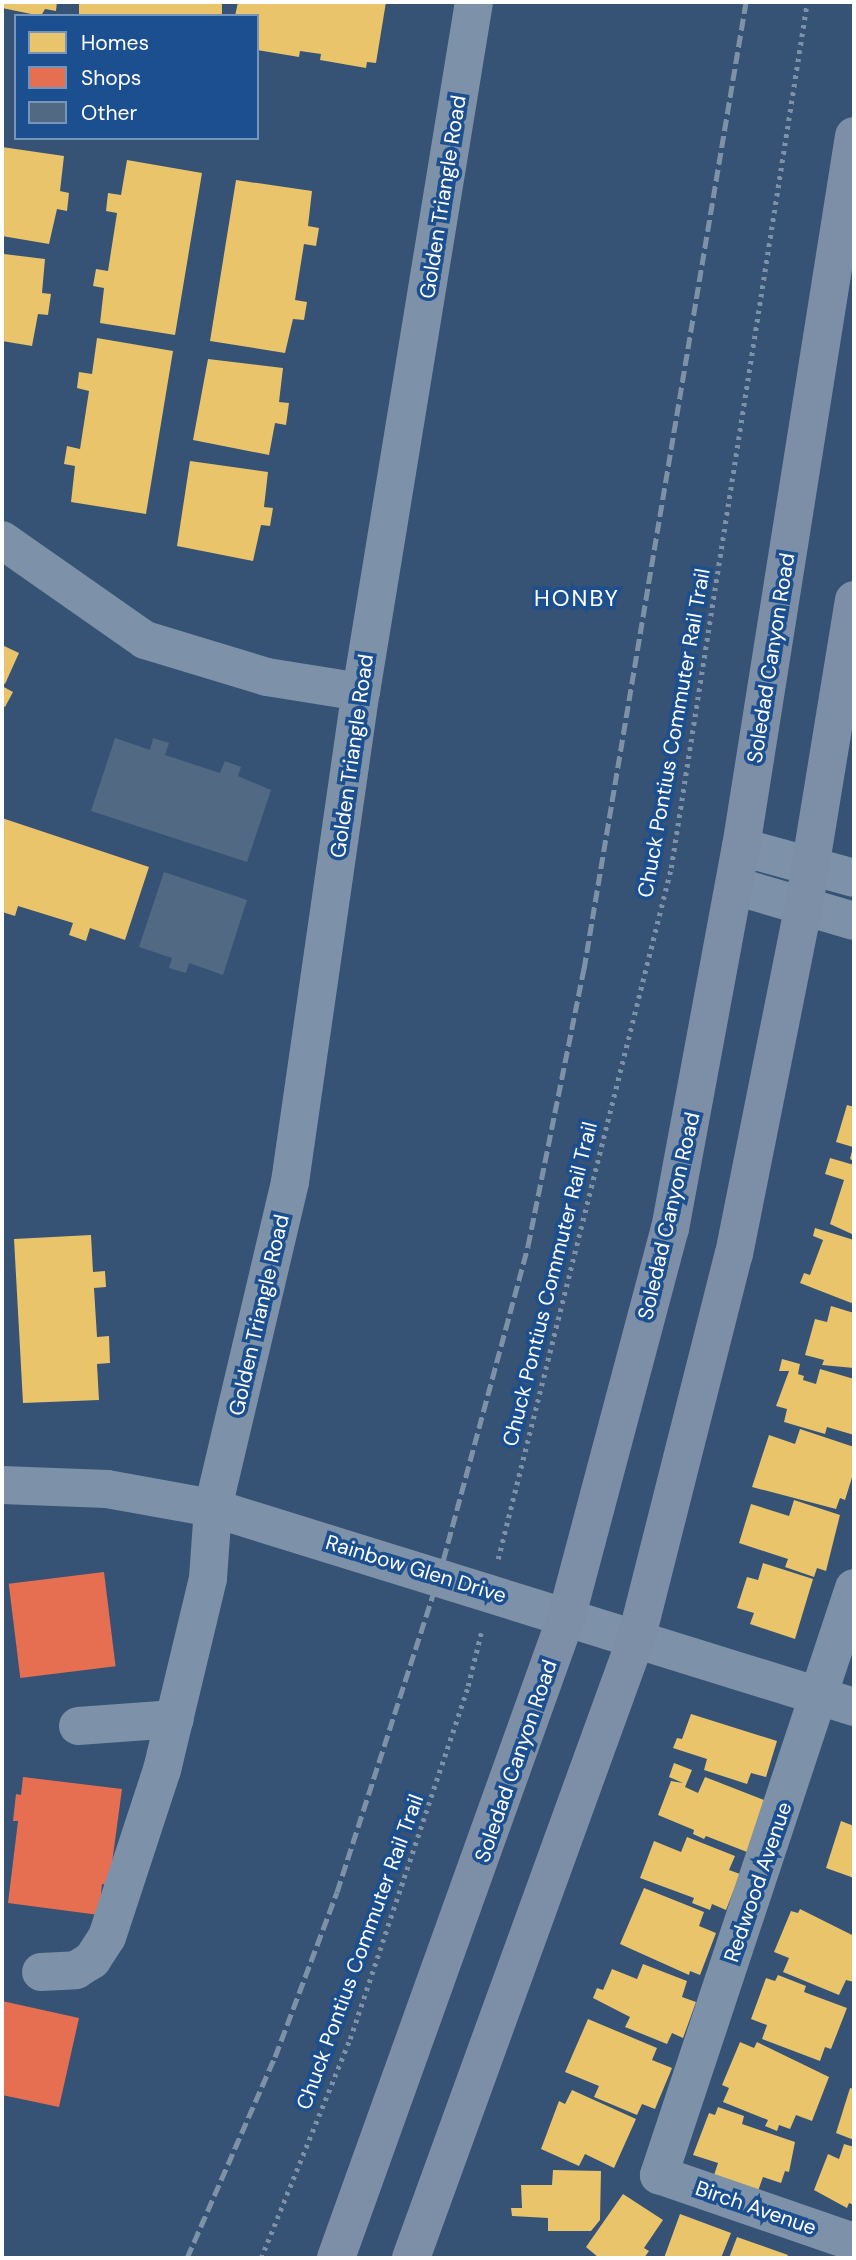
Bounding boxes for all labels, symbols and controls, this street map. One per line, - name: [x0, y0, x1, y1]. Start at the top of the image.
- legend: [14, 14, 259, 140]
- text: Homes: [81, 29, 149, 57]
- text: Shops: [81, 64, 141, 92]
- street label: Golden Triangle Road: [414, 94, 472, 300]
- text: Other: [81, 99, 137, 127]
- street label: Soledad Canyon Road: [742, 551, 800, 765]
- street label: Chuck Pontius Commuter Rail Trail: [633, 567, 715, 899]
- district label: HONBY: [535, 584, 619, 612]
- street label: Golden Triangle Road: [325, 653, 379, 859]
- street label: Soledad Canyon Road: [633, 1110, 705, 1322]
- street label: Chuck Pontius Commuter Rail Trail: [497, 1119, 603, 1449]
- street label: Golden Triangle Road: [224, 1212, 294, 1418]
- street label: Rainbow Glen Drive: [323, 1530, 509, 1608]
- street label: Soledad Canyon Road: [469, 1656, 563, 1866]
- street label: Chuck Pontius Commuter Rail Trail: [291, 1791, 429, 2113]
- street label: Redwood Avenue: [719, 1799, 797, 1965]
- street label: Birch Avenue: [692, 2176, 820, 2240]

